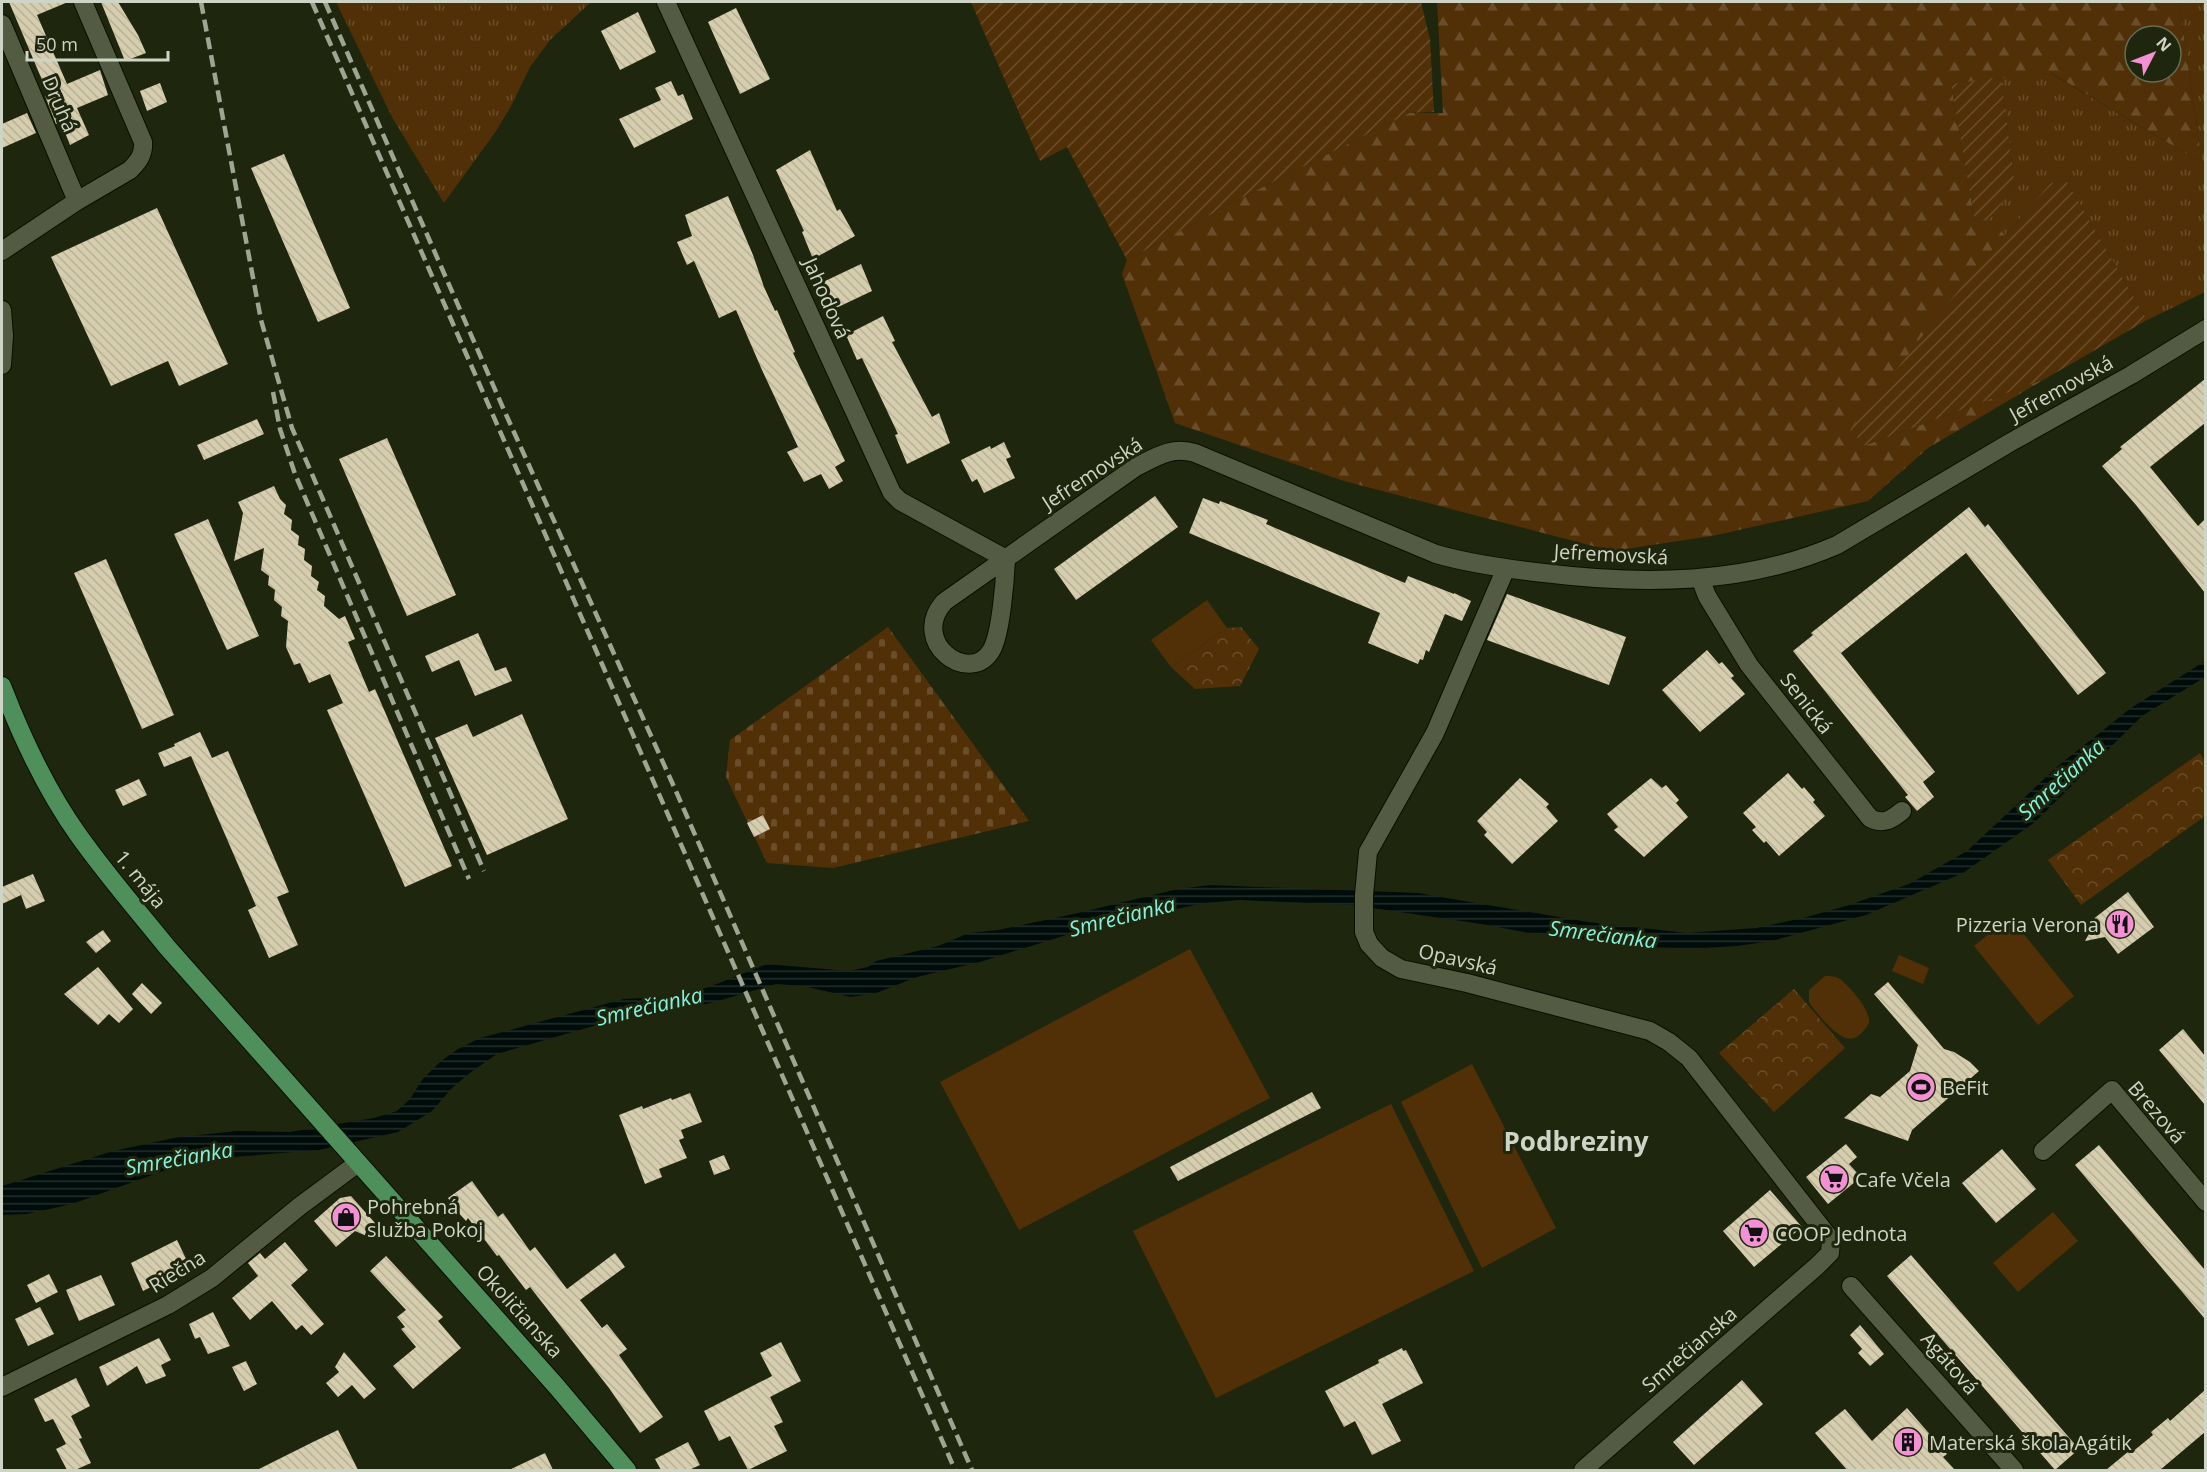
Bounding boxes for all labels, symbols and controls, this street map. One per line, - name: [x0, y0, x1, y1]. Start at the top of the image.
- scale bar: [27, 24, 168, 62]
- north arrow: [2123, 24, 2183, 84]
- text: 50 m: [36, 32, 78, 56]
- text: N: [2152, 32, 2177, 56]
- street label: Druhá: [36, 72, 84, 136]
- street label: Jahodová: [796, 251, 857, 343]
- street label: Jefremovská: [2003, 348, 2118, 429]
- street label: Jefremovská: [1035, 431, 1147, 517]
- street label: Jefremovská: [1551, 537, 1669, 570]
- street label: Senická: [1775, 667, 1839, 739]
- water label: Smrečianka: [2011, 732, 2111, 826]
- street label: 1. mája: [109, 844, 173, 914]
- water label: Smrečianka: [1066, 889, 1178, 943]
- restaurant icon: Pizzeria Verona: [2104, 908, 2136, 940]
- place label: Pizzeria Verona: [1956, 911, 2099, 938]
- water label: Smrečianka: [1547, 913, 1659, 955]
- street label: Opavská: [1416, 937, 1500, 981]
- water label: Smrečianka: [593, 980, 705, 1032]
- sports icon: BeFit: [1905, 1071, 1937, 1103]
- place label: BeFit: [1942, 1074, 1989, 1101]
- street label: Brezová: [2122, 1075, 2192, 1149]
- district label: Podbreziny: [1504, 1123, 1649, 1159]
- water label: Smrečianka: [123, 1135, 235, 1181]
- supermarket icon: Cafe Včela: [1818, 1163, 1850, 1195]
- place label: Cafe Včela: [1855, 1166, 1951, 1193]
- place label: Pohrebná služba Pokoj: [367, 1193, 483, 1243]
- shop icon: Pohrebná služba Pokoj: [330, 1201, 362, 1233]
- supermarket icon: COOP Jednota: [1738, 1217, 1770, 1249]
- place label: COOP Jednota: [1775, 1220, 1907, 1247]
- street label: Riečna: [144, 1243, 210, 1299]
- street label: Okoličianska: [471, 1258, 569, 1364]
- street label: Smrečianska: [1636, 1300, 1742, 1398]
- street label: Agátová: [1915, 1326, 1985, 1400]
- building icon: Materská škola Agátik: [1892, 1426, 1924, 1458]
- place label: Materská škola Agátik: [1929, 1429, 2132, 1456]

